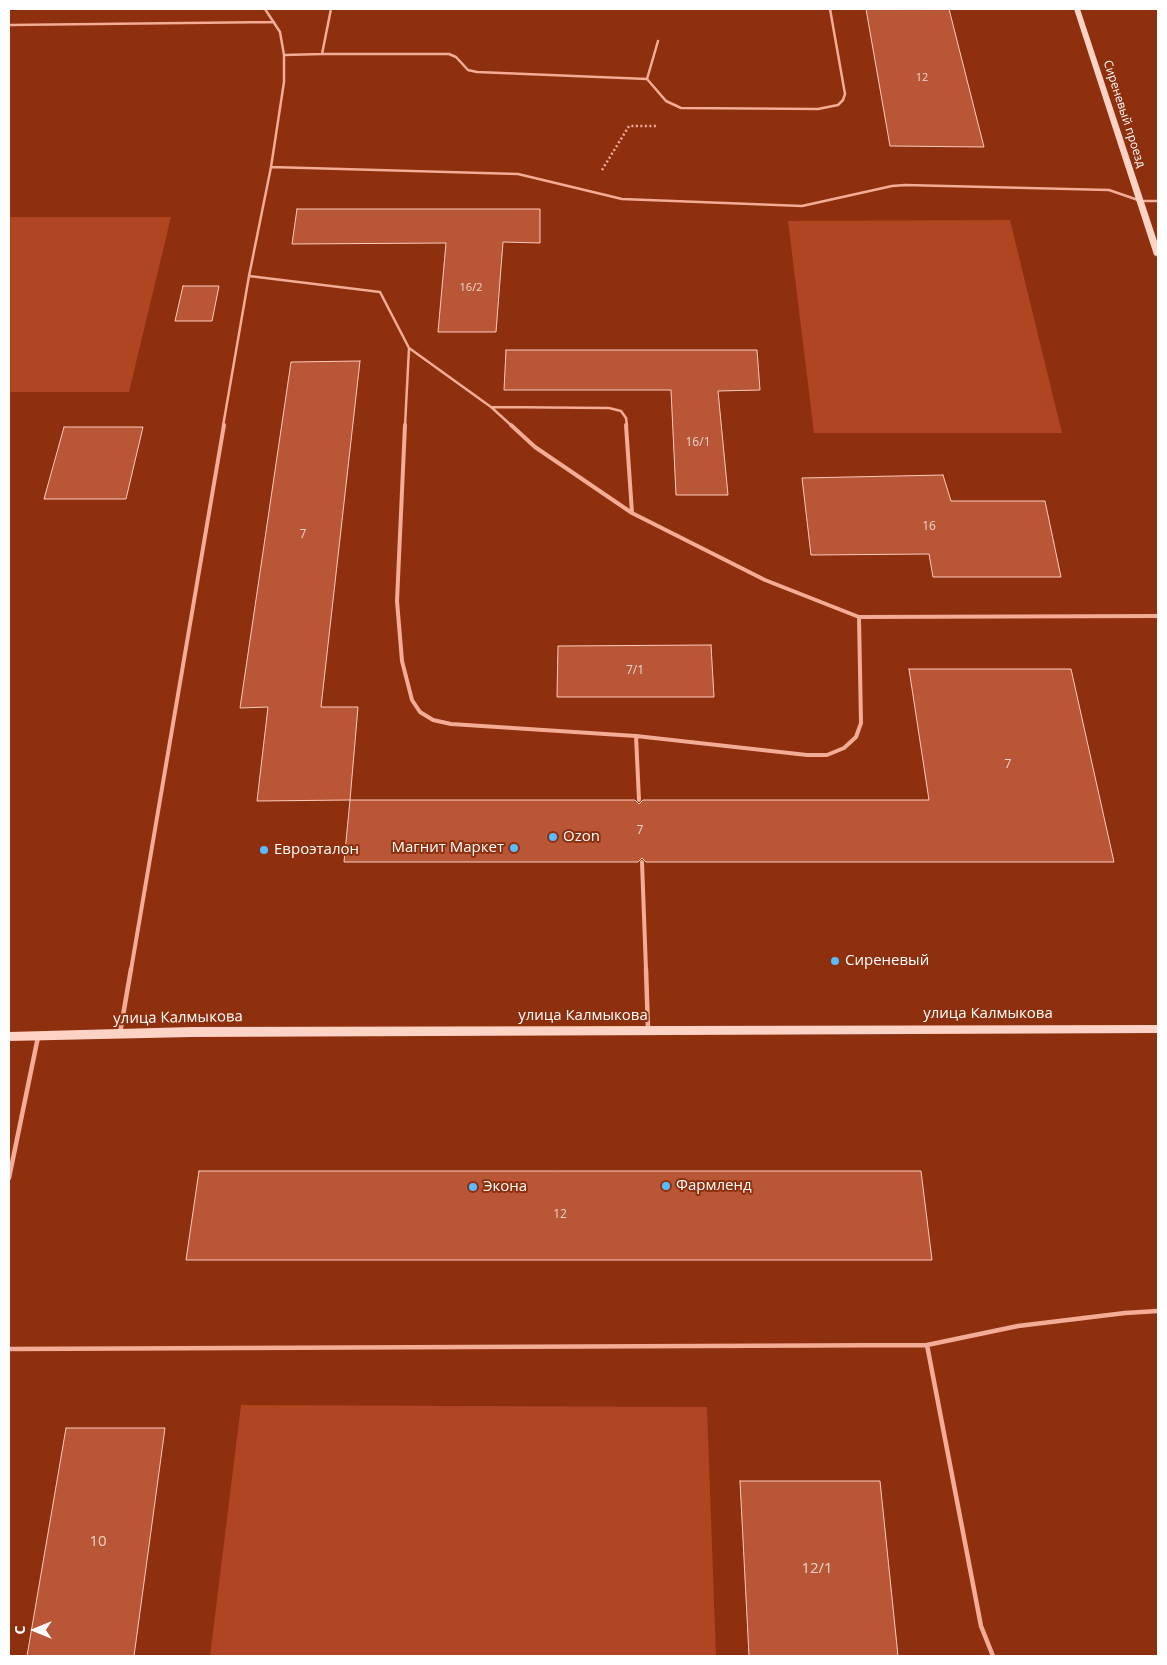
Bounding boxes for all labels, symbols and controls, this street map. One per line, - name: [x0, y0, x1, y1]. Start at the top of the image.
- street label: Сиреневый проезд: [1100, 59, 1148, 169]
- house number: 12: [916, 71, 928, 85]
- house number: 16/2: [460, 281, 482, 295]
- house number: 16/1: [686, 436, 710, 450]
- house number: 16: [922, 520, 936, 534]
- house number: 7: [300, 528, 306, 542]
- house number: 7/1: [626, 664, 644, 678]
- house number: 7: [1005, 758, 1011, 772]
- house number: 7: [637, 824, 643, 838]
- place label: Ozon: [563, 828, 600, 846]
- marker: Ozon: [547, 831, 559, 843]
- place label: Магнит Маркет: [391, 839, 504, 857]
- place label: Евроэталон: [274, 841, 359, 859]
- marker: Магнит Маркет: [508, 842, 520, 854]
- marker: Евроэталон: [258, 844, 270, 856]
- place label: Сиреневый: [845, 952, 929, 970]
- marker: Сиреневый: [829, 955, 841, 967]
- street label: улица Калмыкова: [923, 1005, 1053, 1023]
- street label: улица Калмыкова: [518, 1007, 648, 1025]
- street label: улица Калмыкова: [113, 1008, 243, 1028]
- place label: Фармленд: [676, 1177, 752, 1195]
- place label: Экона: [483, 1178, 527, 1196]
- marker: Фармленд: [660, 1180, 672, 1192]
- marker: Экона: [467, 1181, 479, 1193]
- house number: 12: [553, 1208, 567, 1222]
- house number: 10: [89, 1533, 107, 1551]
- house number: 12/1: [801, 1560, 833, 1578]
- north arrow: [10, 1605, 60, 1655]
- text: С: [10, 1626, 29, 1634]

